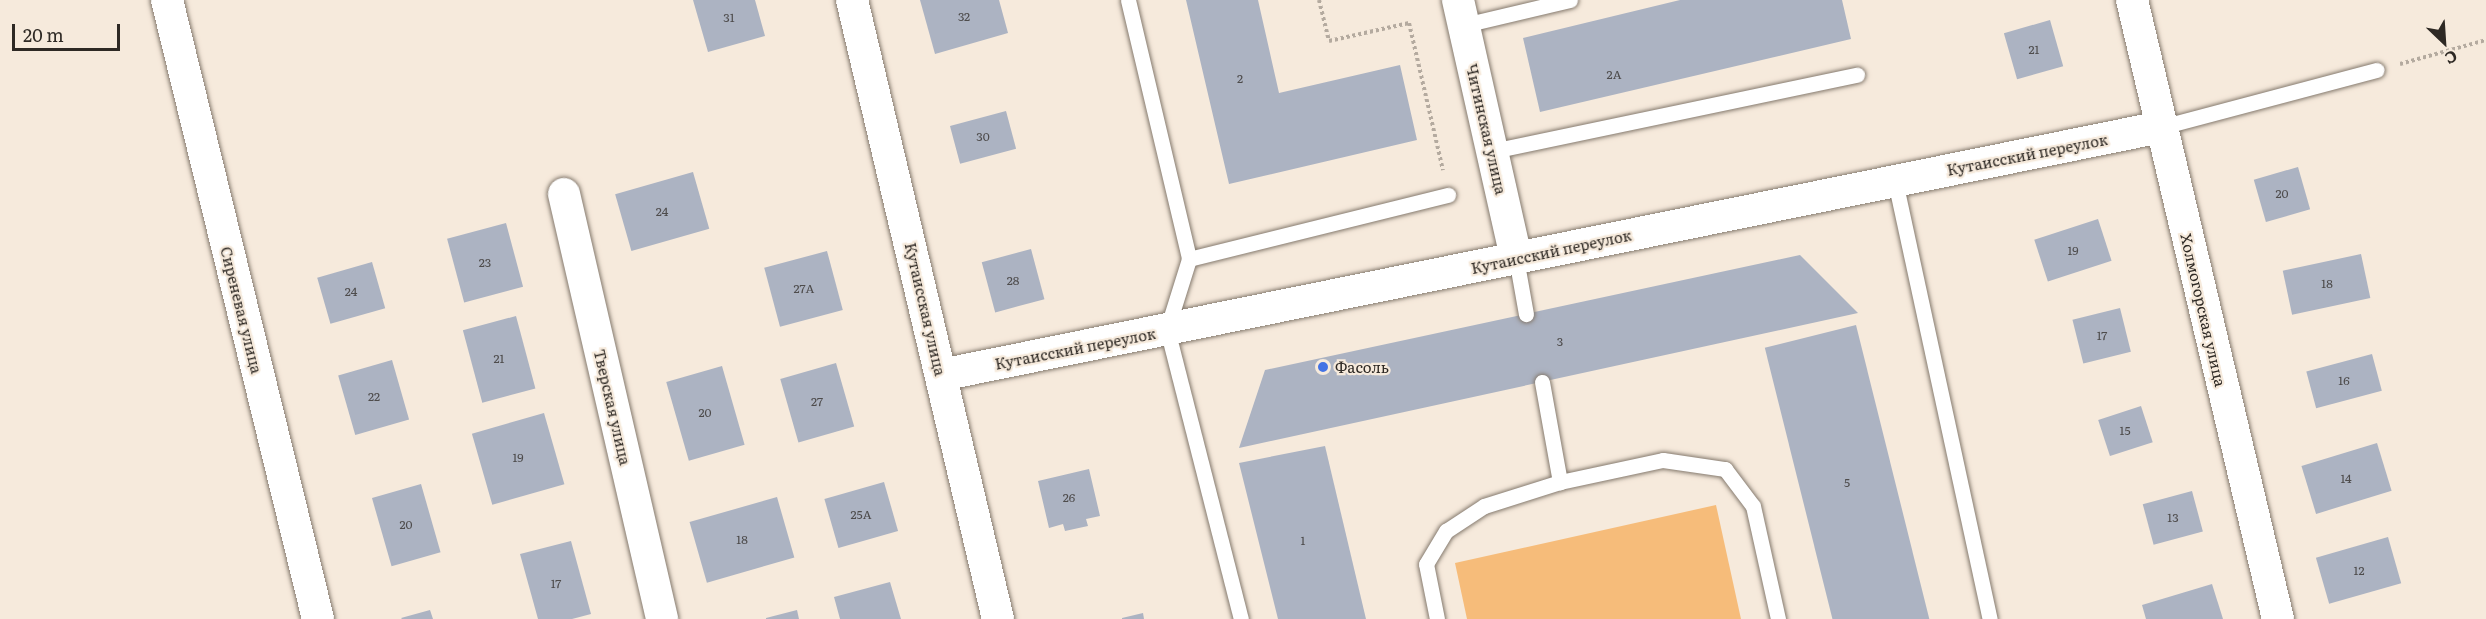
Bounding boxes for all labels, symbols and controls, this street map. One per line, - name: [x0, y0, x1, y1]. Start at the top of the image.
- house number: 32: [958, 10, 970, 24]
- house number: 31: [723, 11, 735, 25]
- scale bar: [15, 12, 123, 50]
- north arrow: [2414, 12, 2474, 72]
- text: 20 m: [23, 21, 64, 48]
- house number: 21: [2029, 43, 2039, 57]
- text: С: [2441, 45, 2462, 72]
- street label: Читинская улица: [1463, 62, 1511, 196]
- house number: 2А: [1607, 68, 1621, 82]
- house number: 2: [1237, 72, 1243, 86]
- house number: 30: [976, 130, 990, 144]
- street label: Кутаисский переулок: [1945, 130, 2109, 178]
- house number: 20: [2275, 187, 2289, 201]
- house number: 24: [656, 205, 668, 219]
- street label: Кутаисский переулок: [1469, 225, 1633, 277]
- street label: Холмогорская улица: [2178, 232, 2230, 388]
- street label: Кутаисская улица: [902, 241, 950, 377]
- house number: 19: [2067, 244, 2079, 258]
- street label: Сиреневая улица: [218, 245, 266, 375]
- house number: 23: [479, 256, 491, 270]
- house number: 28: [1007, 274, 1019, 288]
- house number: 18: [2321, 277, 2333, 291]
- house number: 27А: [794, 282, 814, 296]
- house number: 24: [345, 285, 357, 299]
- street label: Кутаисский переулок: [993, 324, 1157, 372]
- house number: 17: [2097, 329, 2107, 343]
- house number: 3: [1557, 335, 1563, 349]
- street label: Тверская улица: [591, 347, 635, 467]
- house number: 21: [494, 352, 504, 366]
- place label: Фасоль: [1335, 358, 1389, 376]
- marker: Фасоль: [1316, 360, 1330, 374]
- house number: 16: [2338, 374, 2350, 388]
- house number: 22: [368, 390, 380, 404]
- house number: 27: [811, 395, 823, 409]
- house number: 20: [698, 406, 712, 420]
- house number: 15: [2120, 424, 2130, 438]
- house number: 19: [512, 451, 524, 465]
- house number: 14: [2340, 472, 2352, 486]
- house number: 5: [1844, 476, 1850, 490]
- house number: 26: [1063, 491, 1075, 505]
- house number: 25А: [851, 508, 871, 522]
- house number: 13: [2167, 511, 2179, 525]
- house number: 20: [399, 518, 413, 532]
- house number: 18: [736, 533, 748, 547]
- house number: 1: [1301, 534, 1305, 548]
- house number: 12: [2354, 564, 2364, 578]
- house number: 17: [551, 577, 561, 591]

